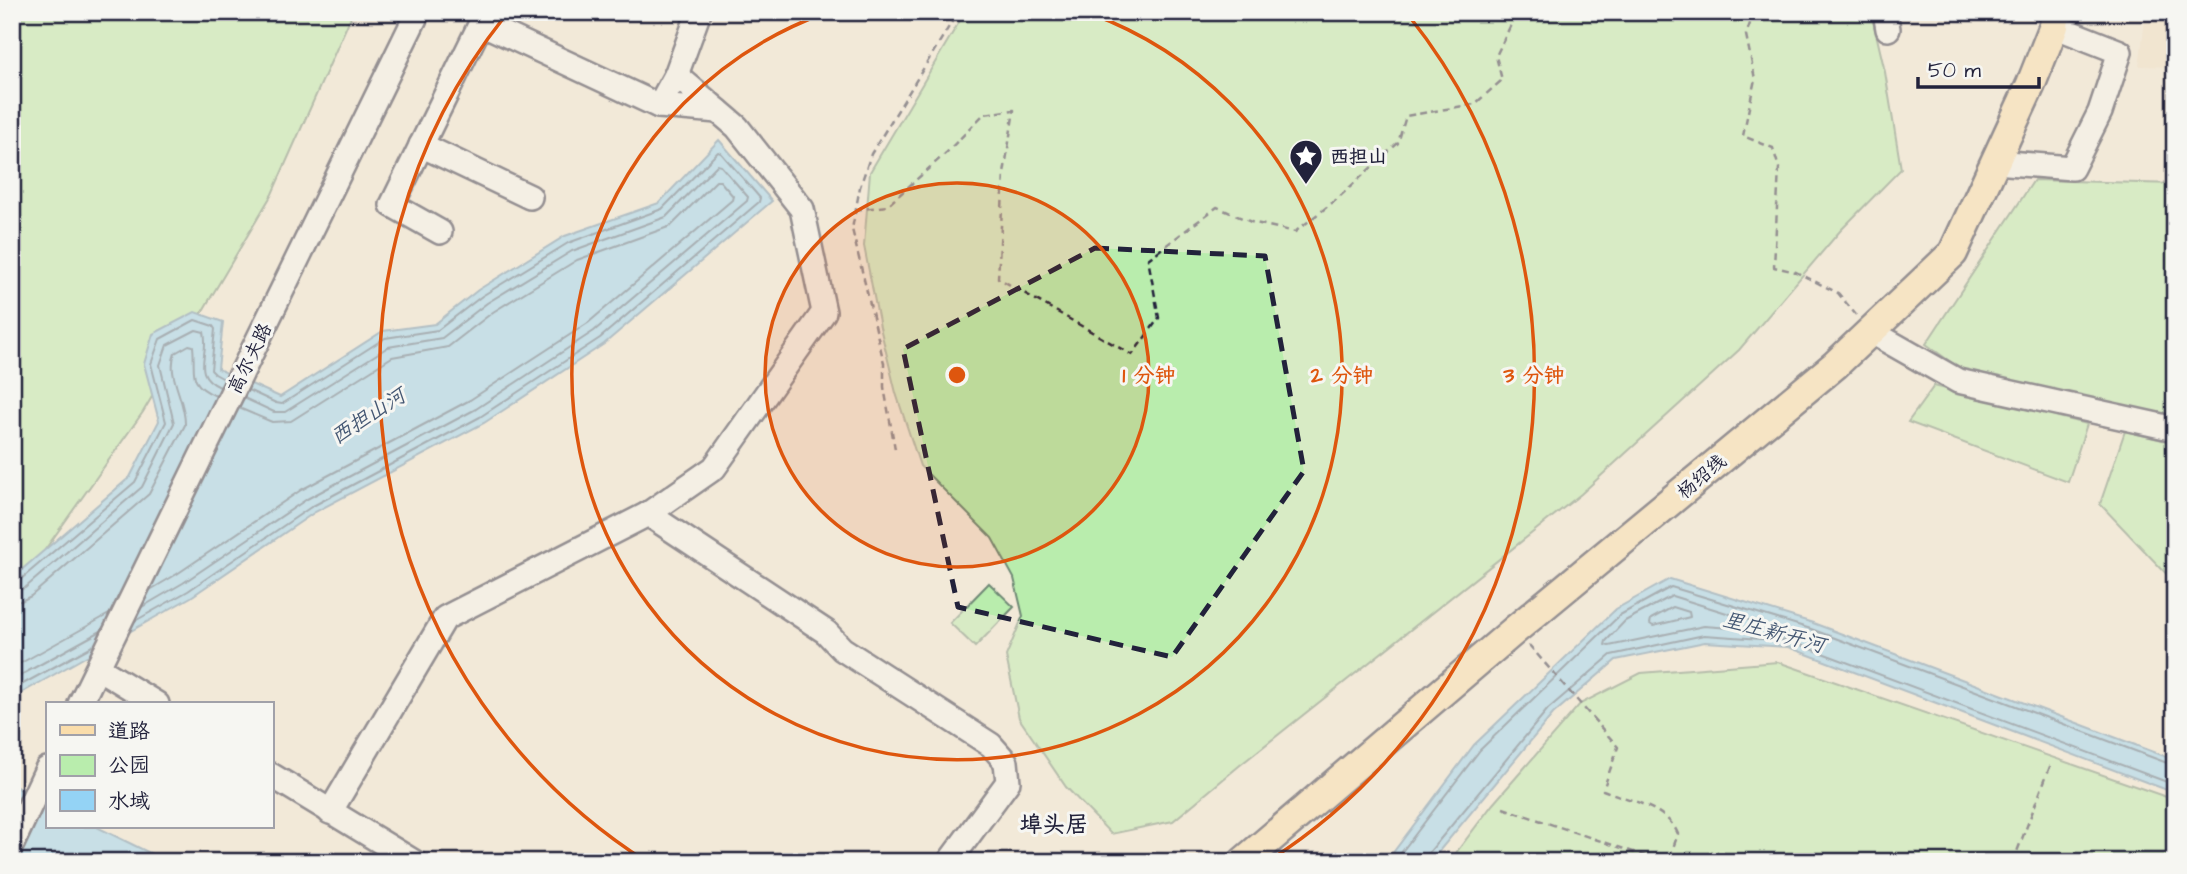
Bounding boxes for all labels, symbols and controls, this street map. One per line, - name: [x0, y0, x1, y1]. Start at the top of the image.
- scale bar: [1918, 46, 2038, 90]
- text: 50 m: [1928, 56, 1982, 85]
- place icon: 西担山: [1287, 137, 1325, 186]
- place label: 西担山: [1330, 144, 1387, 171]
- street label: 高尔夫路: [222, 319, 279, 399]
- text: 1 分钟: [1122, 361, 1176, 390]
- text: 2 分钟: [1310, 361, 1373, 390]
- text: 3 分钟: [1502, 361, 1565, 390]
- centre of rings: [945, 363, 969, 387]
- water label: 西担山河: [325, 380, 414, 451]
- street label: 杨绍线: [1671, 448, 1732, 506]
- water label: 里庄新开河: [1719, 605, 1831, 661]
- legend: [46, 702, 273, 828]
- text: 道路: [108, 717, 150, 746]
- text: 公园: [108, 751, 150, 780]
- text: 水域: [108, 787, 150, 816]
- district label: 埠头居: [1020, 809, 1089, 841]

